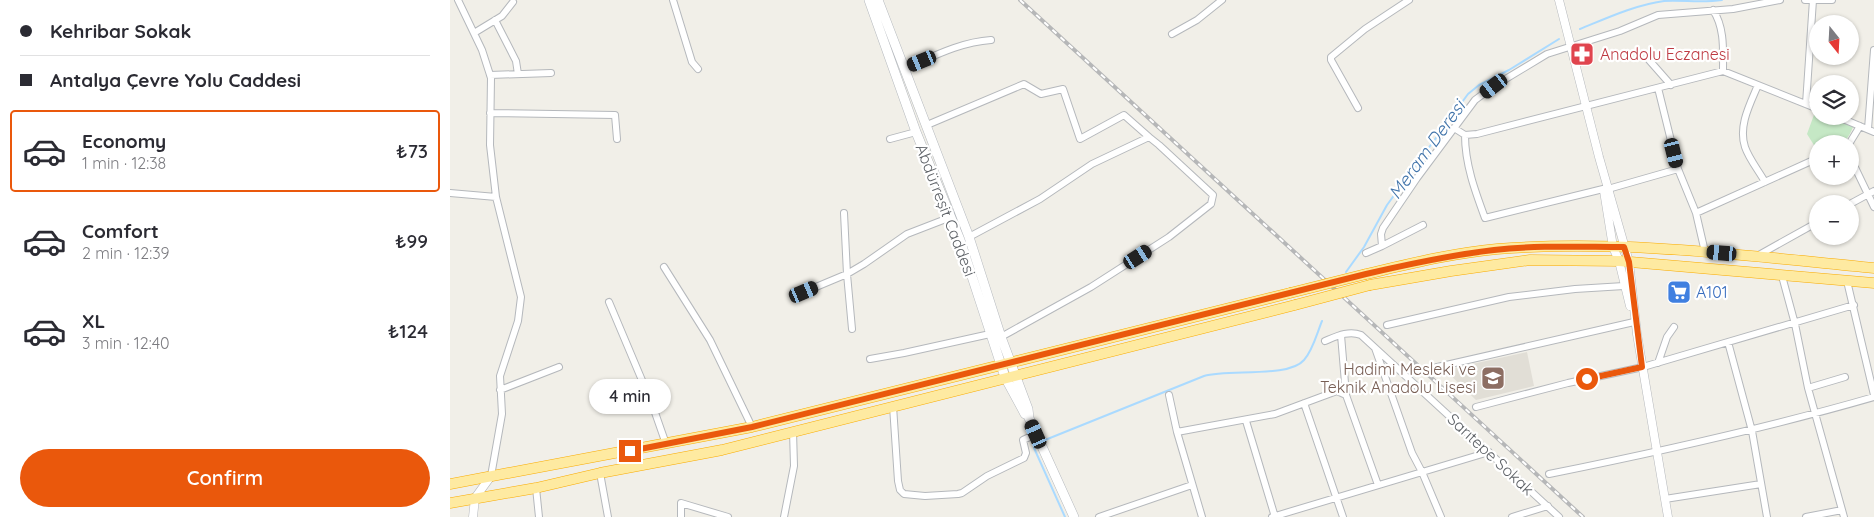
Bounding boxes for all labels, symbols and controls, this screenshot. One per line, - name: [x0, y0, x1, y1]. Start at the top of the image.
- north arrow: [1809, 15, 1859, 65]
- map controls: [1809, 15, 1859, 245]
- text: Kehribar Sokak: [50, 19, 191, 43]
- pharmacy icon: Anadolu Eczanesi: [1569, 41, 1595, 67]
- place label: Anadolu Eczanesi: [1600, 44, 1730, 64]
- car: [905, 48, 938, 74]
- text: Antalya Çevre Yolu Caddesi: [50, 68, 301, 92]
- car: [1477, 71, 1510, 101]
- button: layers: [1809, 75, 1859, 125]
- water label: Meram Deresi: [1383, 94, 1471, 203]
- icon: car: [22, 129, 67, 174]
- text: Economy: [82, 129, 166, 153]
- button: +: [1809, 135, 1859, 185]
- car: [1663, 137, 1684, 169]
- text: ₺73: [396, 139, 428, 163]
- street label: Abdürreşit Caddesi: [912, 141, 980, 279]
- text: 1 min · 12:38: [82, 153, 166, 173]
- button: −: [1809, 195, 1859, 245]
- icon: car: [22, 219, 67, 264]
- text: Comfort: [82, 219, 159, 243]
- text: ₺99: [395, 229, 428, 253]
- text: 2 min · 12:39: [82, 243, 169, 263]
- car: [1121, 243, 1154, 271]
- car: [1706, 244, 1737, 262]
- car: [787, 279, 820, 305]
- supermarket icon: A101: [1666, 279, 1692, 305]
- place label: A101: [1696, 282, 1728, 302]
- icon: car: [22, 309, 67, 354]
- text: XL: [82, 309, 105, 333]
- text: ₺124: [388, 319, 428, 343]
- text: 3 min · 12:40: [82, 333, 170, 353]
- place label: Hadimi Mesleki ve Teknik Anadolu Lisesi: [1320, 359, 1476, 397]
- school or university icon: Hadimi Mesleki ve Teknik Anadolu Lisesi: [1480, 365, 1506, 391]
- route start: [1576, 368, 1598, 390]
- callout: 4 min: [589, 378, 671, 414]
- text: 4 min: [609, 386, 651, 406]
- street label: Sarıtepe Sokak: [1444, 409, 1538, 499]
- car: [1023, 417, 1048, 451]
- route end: [619, 440, 641, 462]
- button: Confirm: [20, 449, 430, 507]

